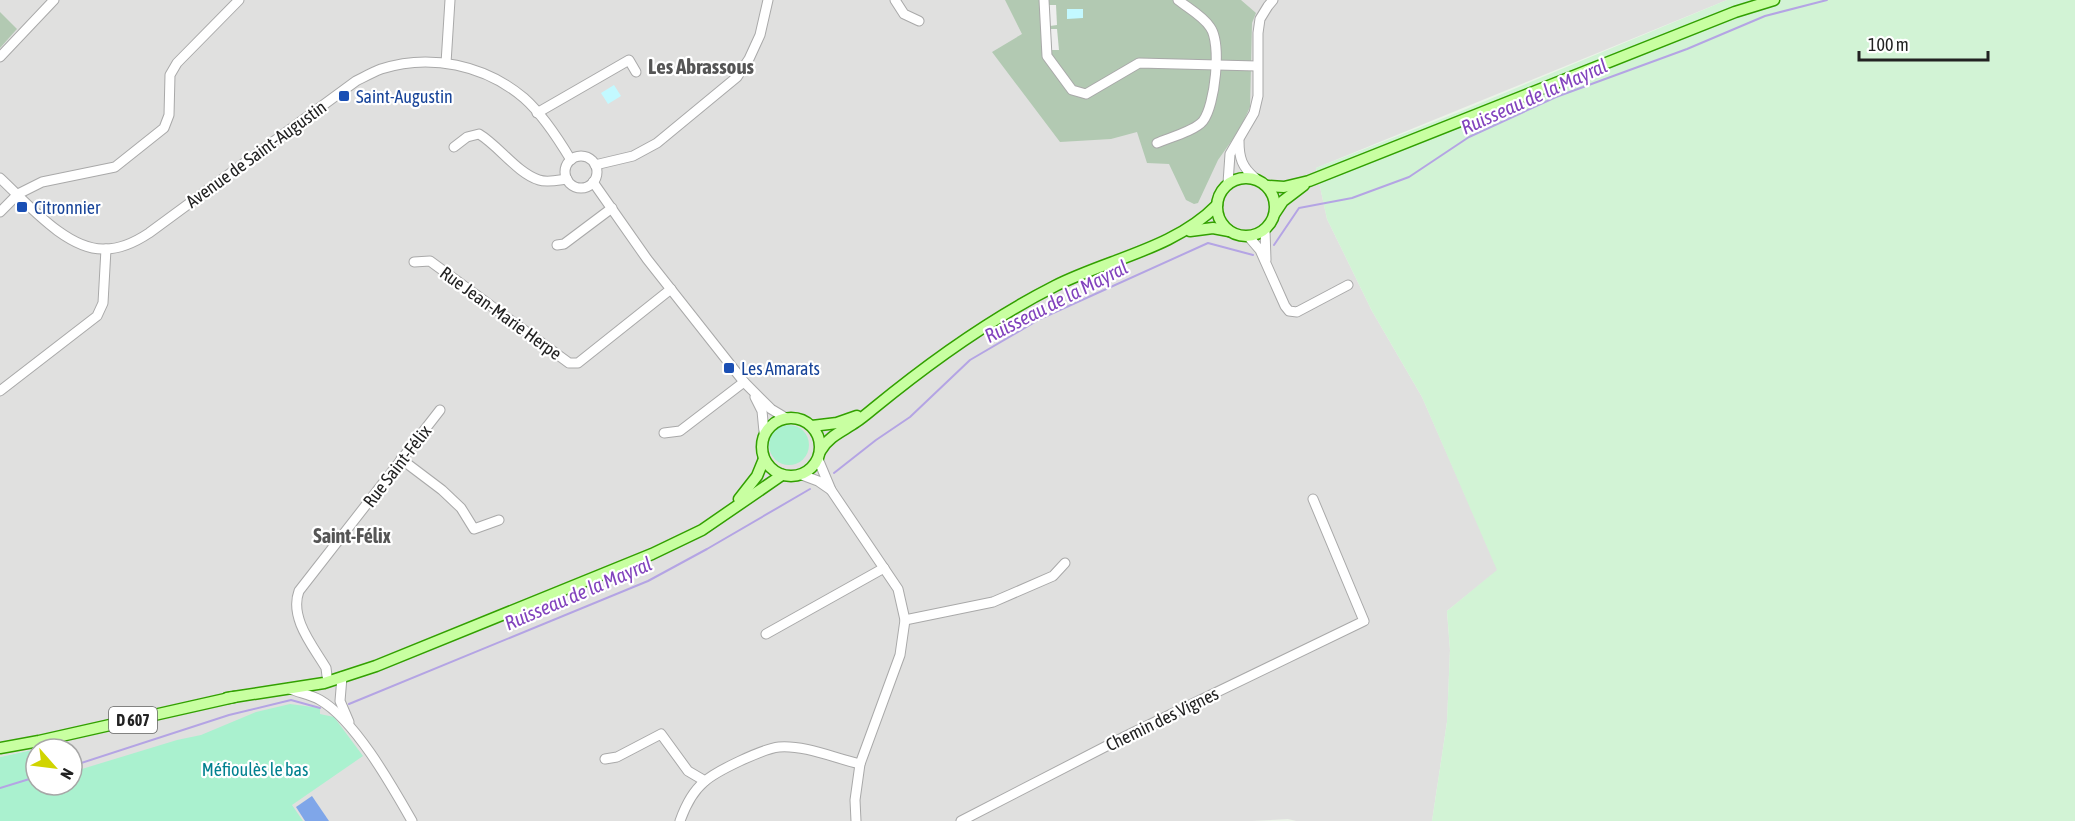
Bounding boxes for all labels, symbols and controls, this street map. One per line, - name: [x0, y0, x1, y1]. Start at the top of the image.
- scale bar: [1859, 24, 1988, 62]
- text: 100 m: [1868, 34, 1909, 55]
- water label: Ruisseau de la Mayral: [1457, 53, 1611, 139]
- district label: Les Abrassous: [648, 54, 755, 78]
- place label: Saint-Augustin: [356, 86, 453, 107]
- marker: Saint-Augustin: [337, 89, 351, 103]
- street label: Avenue de Saint-Augustin: [182, 96, 330, 212]
- place label: Citronnier: [34, 197, 101, 218]
- marker: Citronnier: [15, 200, 29, 214]
- water label: Ruisseau de la Mayral: [980, 255, 1132, 347]
- street label: Rue Jean-Marie Herpe: [436, 262, 566, 364]
- place label: Les Amarats: [741, 358, 820, 379]
- marker: Les Amarats: [722, 361, 736, 375]
- street label: Rue Saint-Félix: [359, 421, 435, 511]
- district label: Saint-Félix: [313, 524, 391, 547]
- water label: Ruisseau de la Mayral: [501, 552, 655, 634]
- street label: Chemin des Vignes: [1102, 683, 1222, 755]
- road number: D 607: [109, 707, 157, 733]
- north arrow: [24, 737, 84, 797]
- park label: Méfioulès le bas: [202, 759, 308, 780]
- text: N: [57, 766, 77, 782]

